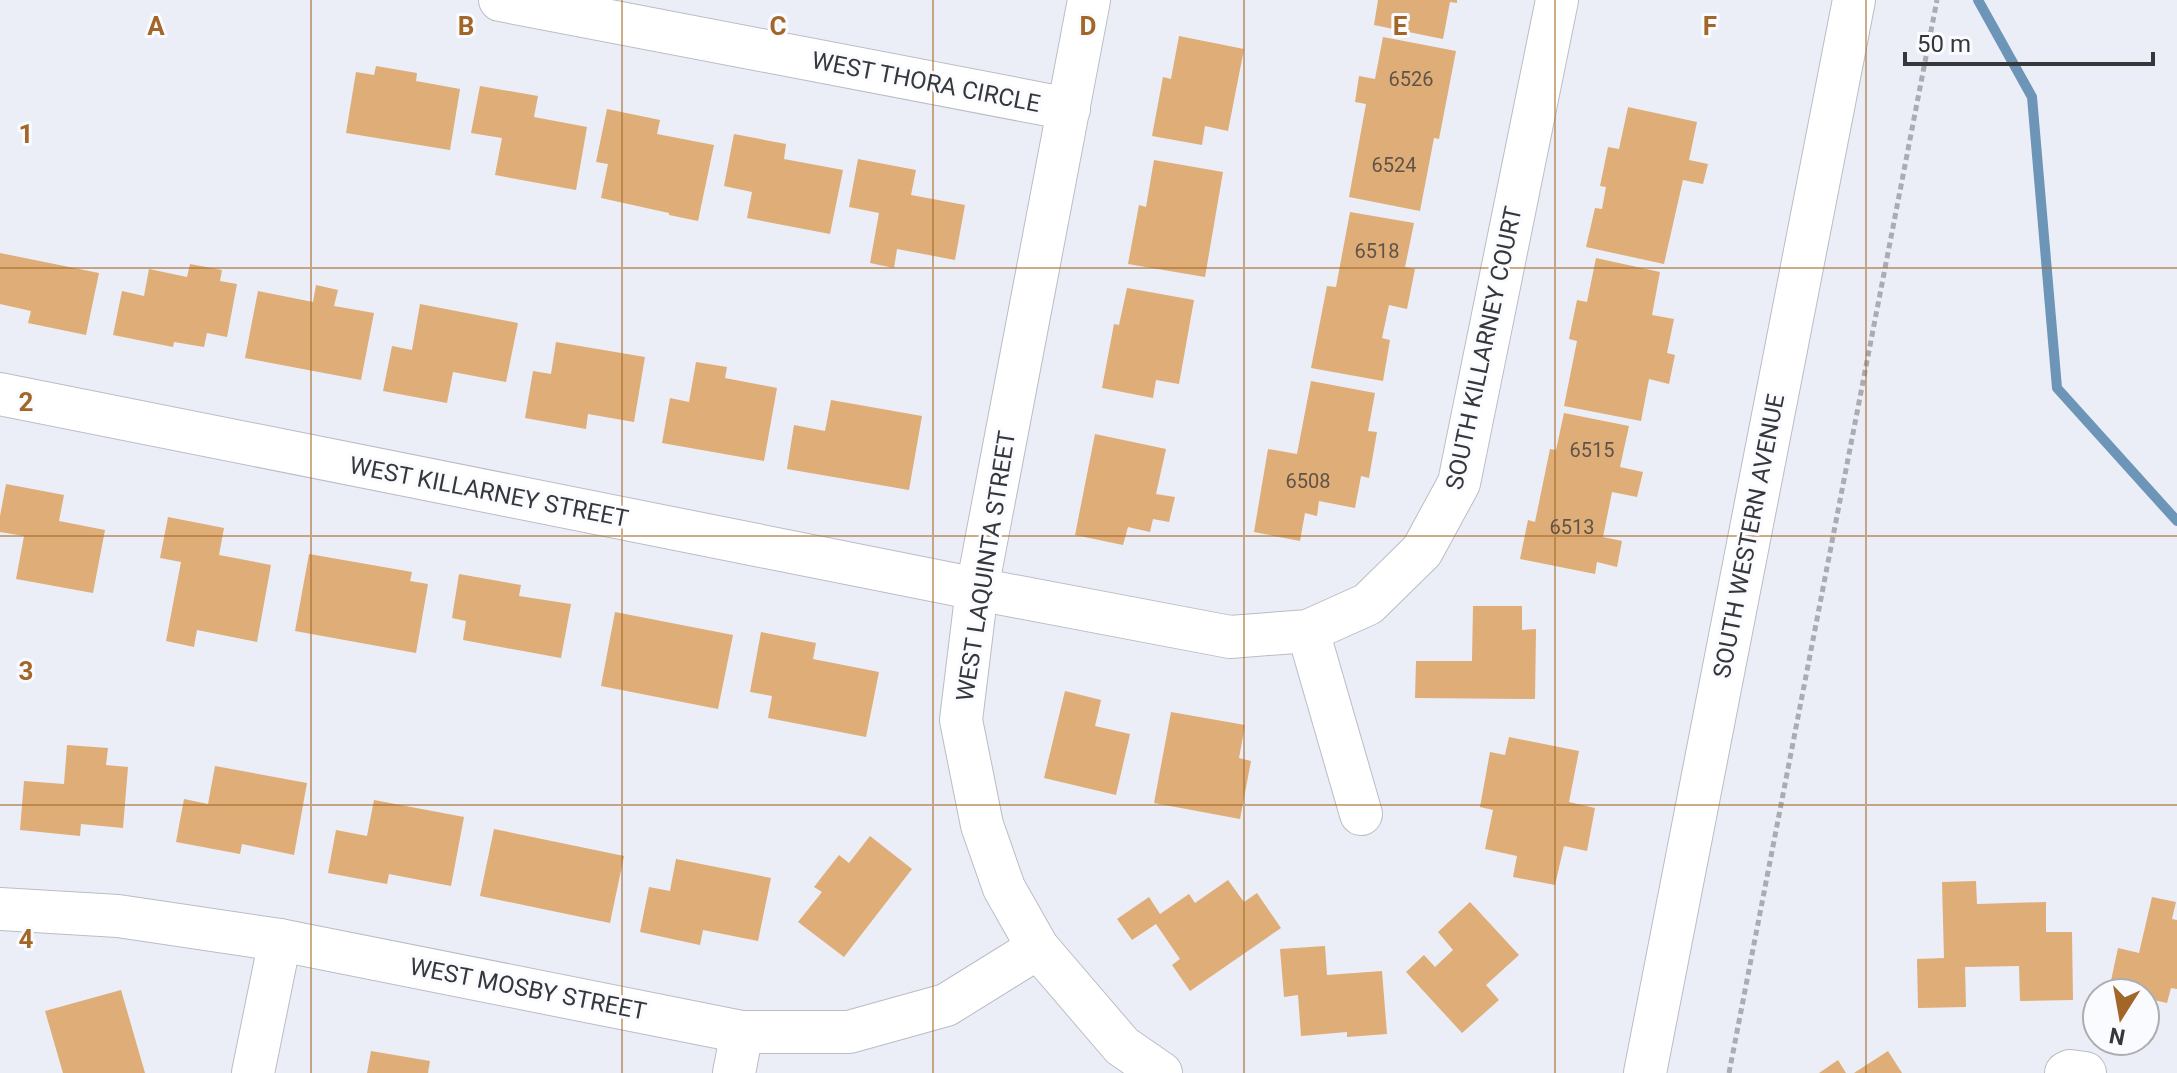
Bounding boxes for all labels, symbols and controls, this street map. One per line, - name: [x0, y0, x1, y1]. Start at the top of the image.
- text: A: [147, 11, 165, 41]
- text: B: [458, 11, 474, 41]
- text: C: [769, 11, 787, 41]
- text: D: [1080, 11, 1096, 41]
- text: E: [1393, 11, 1408, 41]
- text: F: [1703, 11, 1717, 41]
- scale bar: [1905, 16, 2153, 66]
- text: 50 m: [1917, 30, 1971, 58]
- street label: WEST THORA CIRCLE: [809, 46, 1043, 118]
- house number: 6526: [1389, 67, 1433, 91]
- text: 1: [19, 119, 33, 149]
- house number: 6524: [1372, 153, 1416, 177]
- street label: SOUTH KILLARNEY COURT: [1440, 204, 1528, 492]
- house number: 6518: [1355, 239, 1399, 263]
- text: 2: [19, 387, 33, 417]
- street label: SOUTH WESTERN AVENUE: [1708, 392, 1790, 680]
- street label: WEST LAQUINTA STREET: [951, 429, 1021, 703]
- house number: 6515: [1570, 438, 1614, 462]
- street label: WEST KILLARNEY STREET: [347, 451, 631, 533]
- house number: 6508: [1286, 469, 1330, 493]
- house number: 6513: [1550, 515, 1594, 539]
- text: 3: [19, 656, 33, 686]
- text: 4: [19, 924, 34, 954]
- street label: WEST MOSBY STREET: [407, 952, 649, 1026]
- north arrow: [2081, 977, 2161, 1057]
- text: N: [2107, 1022, 2127, 1050]

